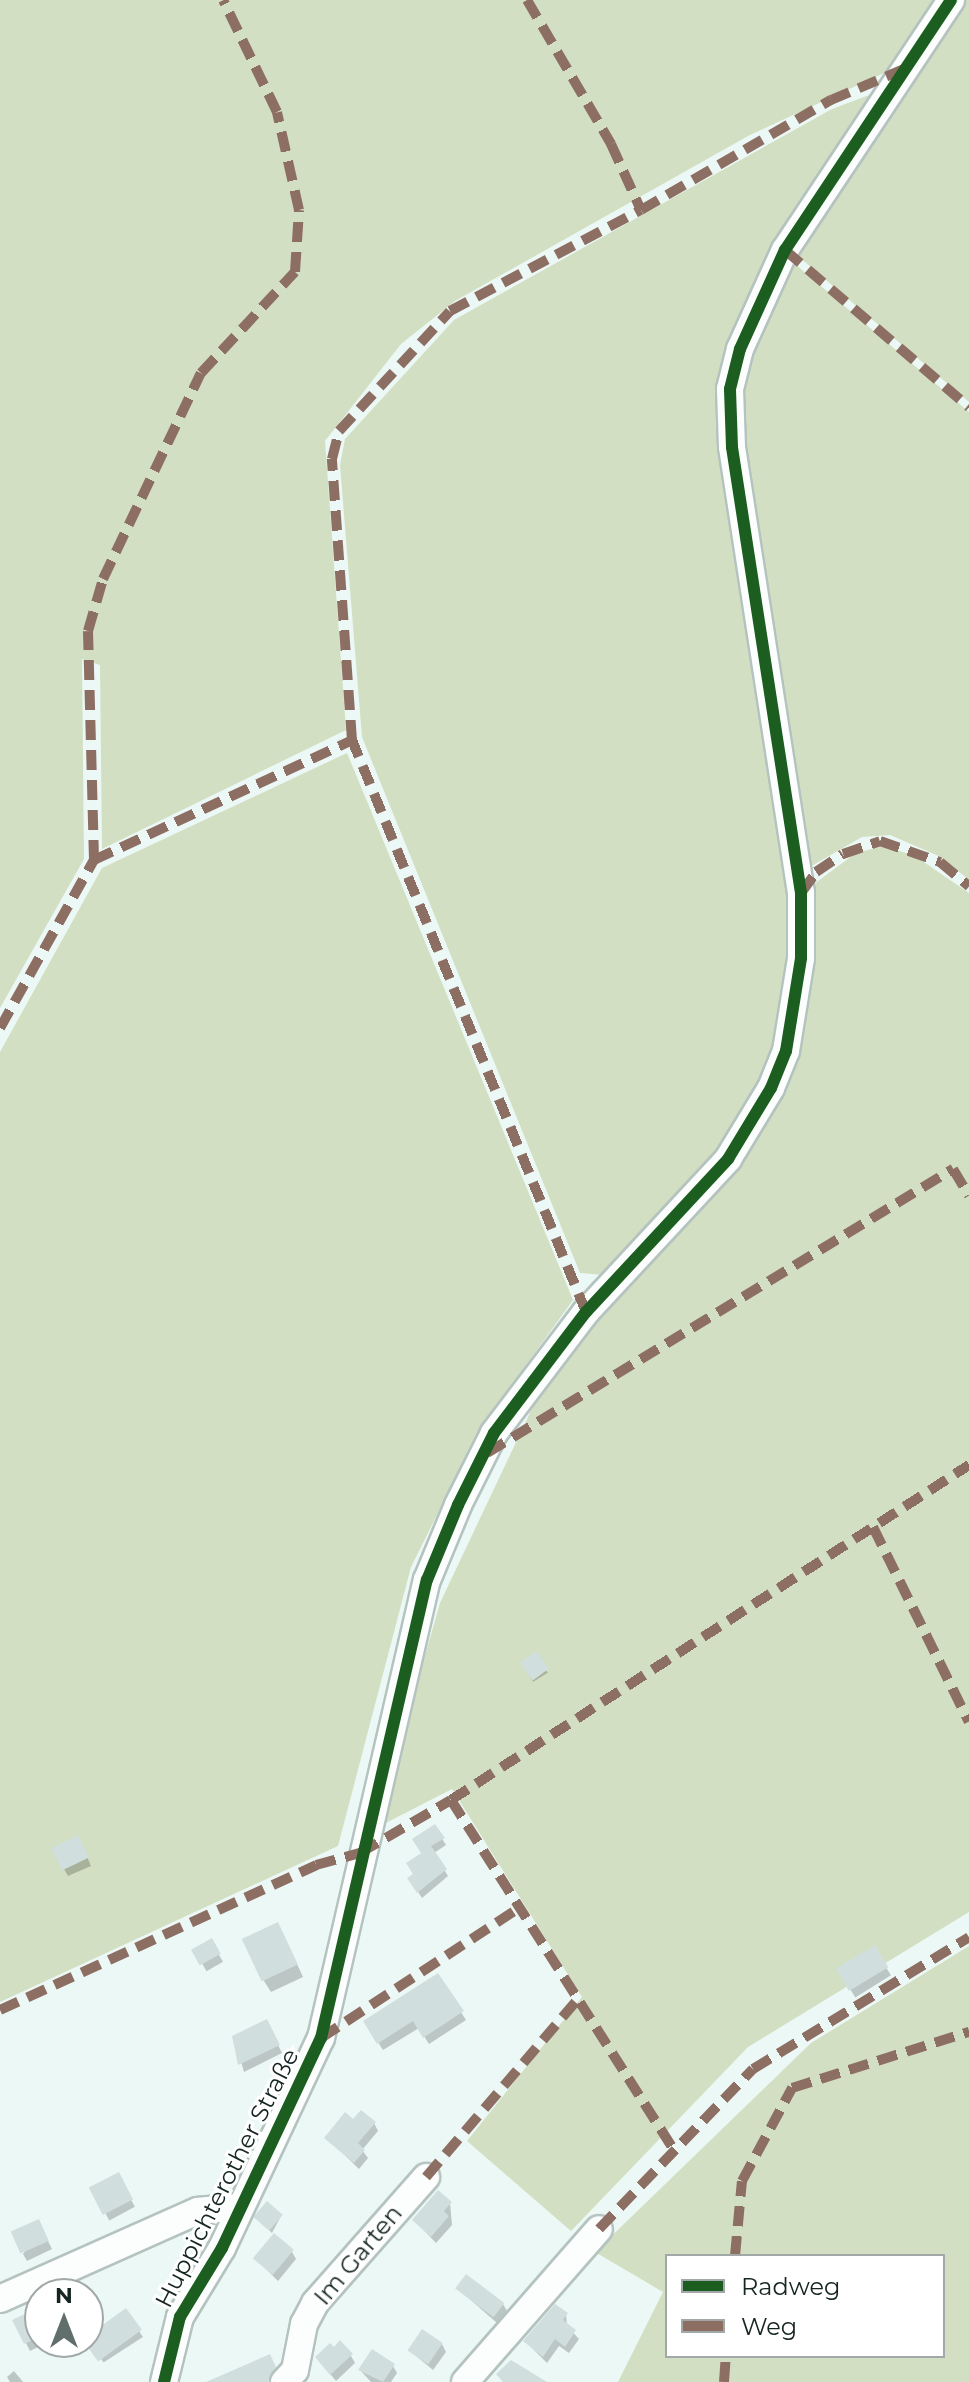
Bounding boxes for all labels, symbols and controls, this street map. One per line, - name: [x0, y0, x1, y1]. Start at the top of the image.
- street label: Huppichterother Straße: [149, 2044, 305, 2312]
- street label: Im Garten: [308, 2199, 408, 2311]
- legend: [665, 2254, 945, 2358]
- text: Radweg: [741, 2272, 840, 2301]
- north arrow: [24, 2278, 104, 2358]
- text: N: [55, 2282, 73, 2309]
- text: Weg: [741, 2312, 797, 2341]

